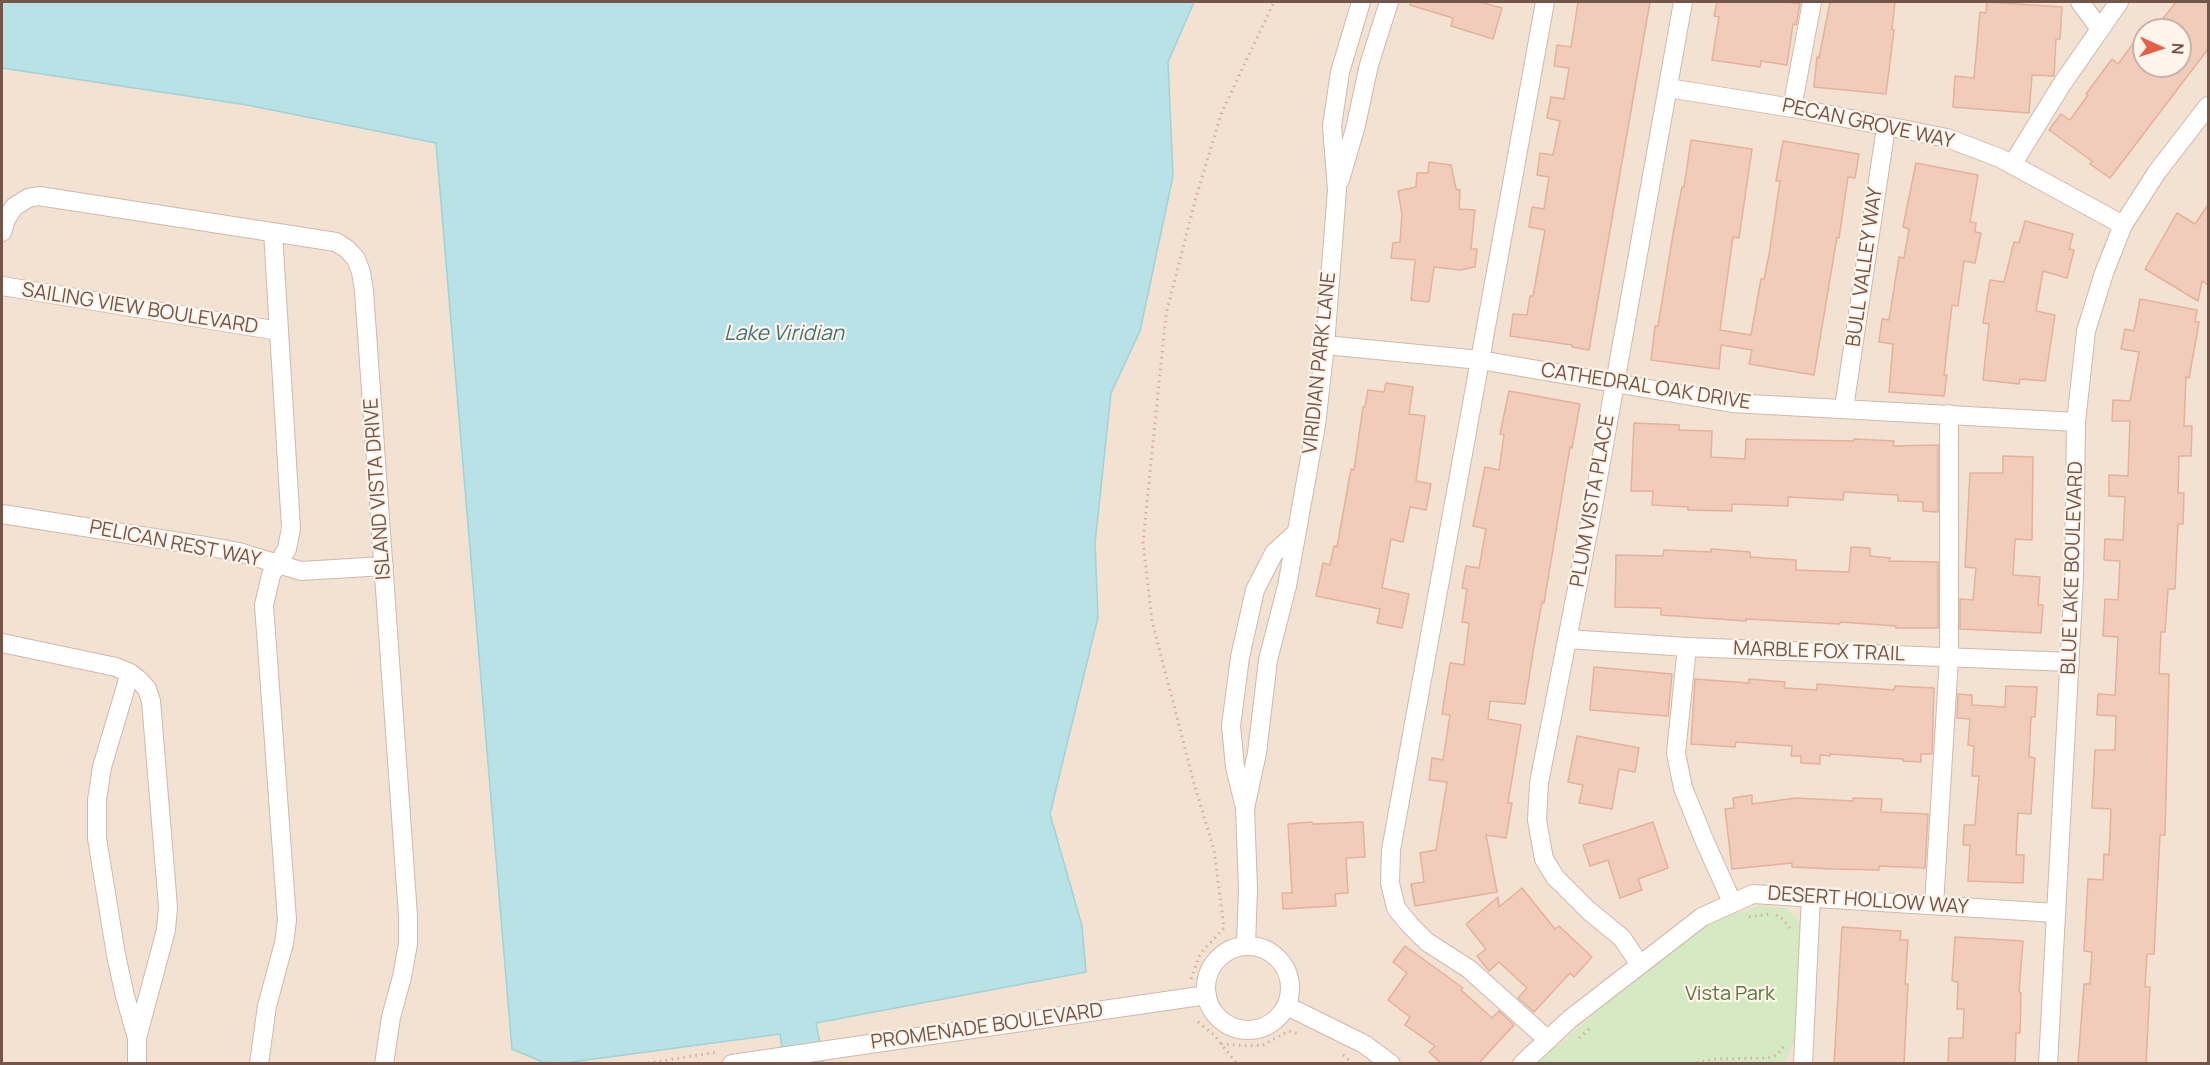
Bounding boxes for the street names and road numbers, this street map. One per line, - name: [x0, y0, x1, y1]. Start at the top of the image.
- street label: PECAN GROVE WAY: [1780, 94, 1956, 154]
- street label: BULL VALLEY WAY: [1842, 186, 1888, 348]
- street label: VIRIDIAN PARK LANE: [1299, 271, 1341, 455]
- street label: SAILING VIEW BOULEVARD: [20, 278, 260, 340]
- street label: CATHEDRAL OAK DRIVE: [1539, 359, 1753, 415]
- street label: ISLAND VISTA DRIVE: [360, 397, 396, 581]
- street label: PLUM VISTA PLACE: [1566, 413, 1620, 589]
- street label: BLUE LAKE BOULEVARD: [2057, 461, 2089, 675]
- street label: PELICAN REST WAY: [87, 516, 263, 572]
- street label: MARBLE FOX TRAIL: [1733, 637, 1905, 667]
- street label: DESERT HOLLOW WAY: [1767, 882, 1969, 920]
- street label: PROMENADE BOULEVARD: [869, 999, 1105, 1055]

